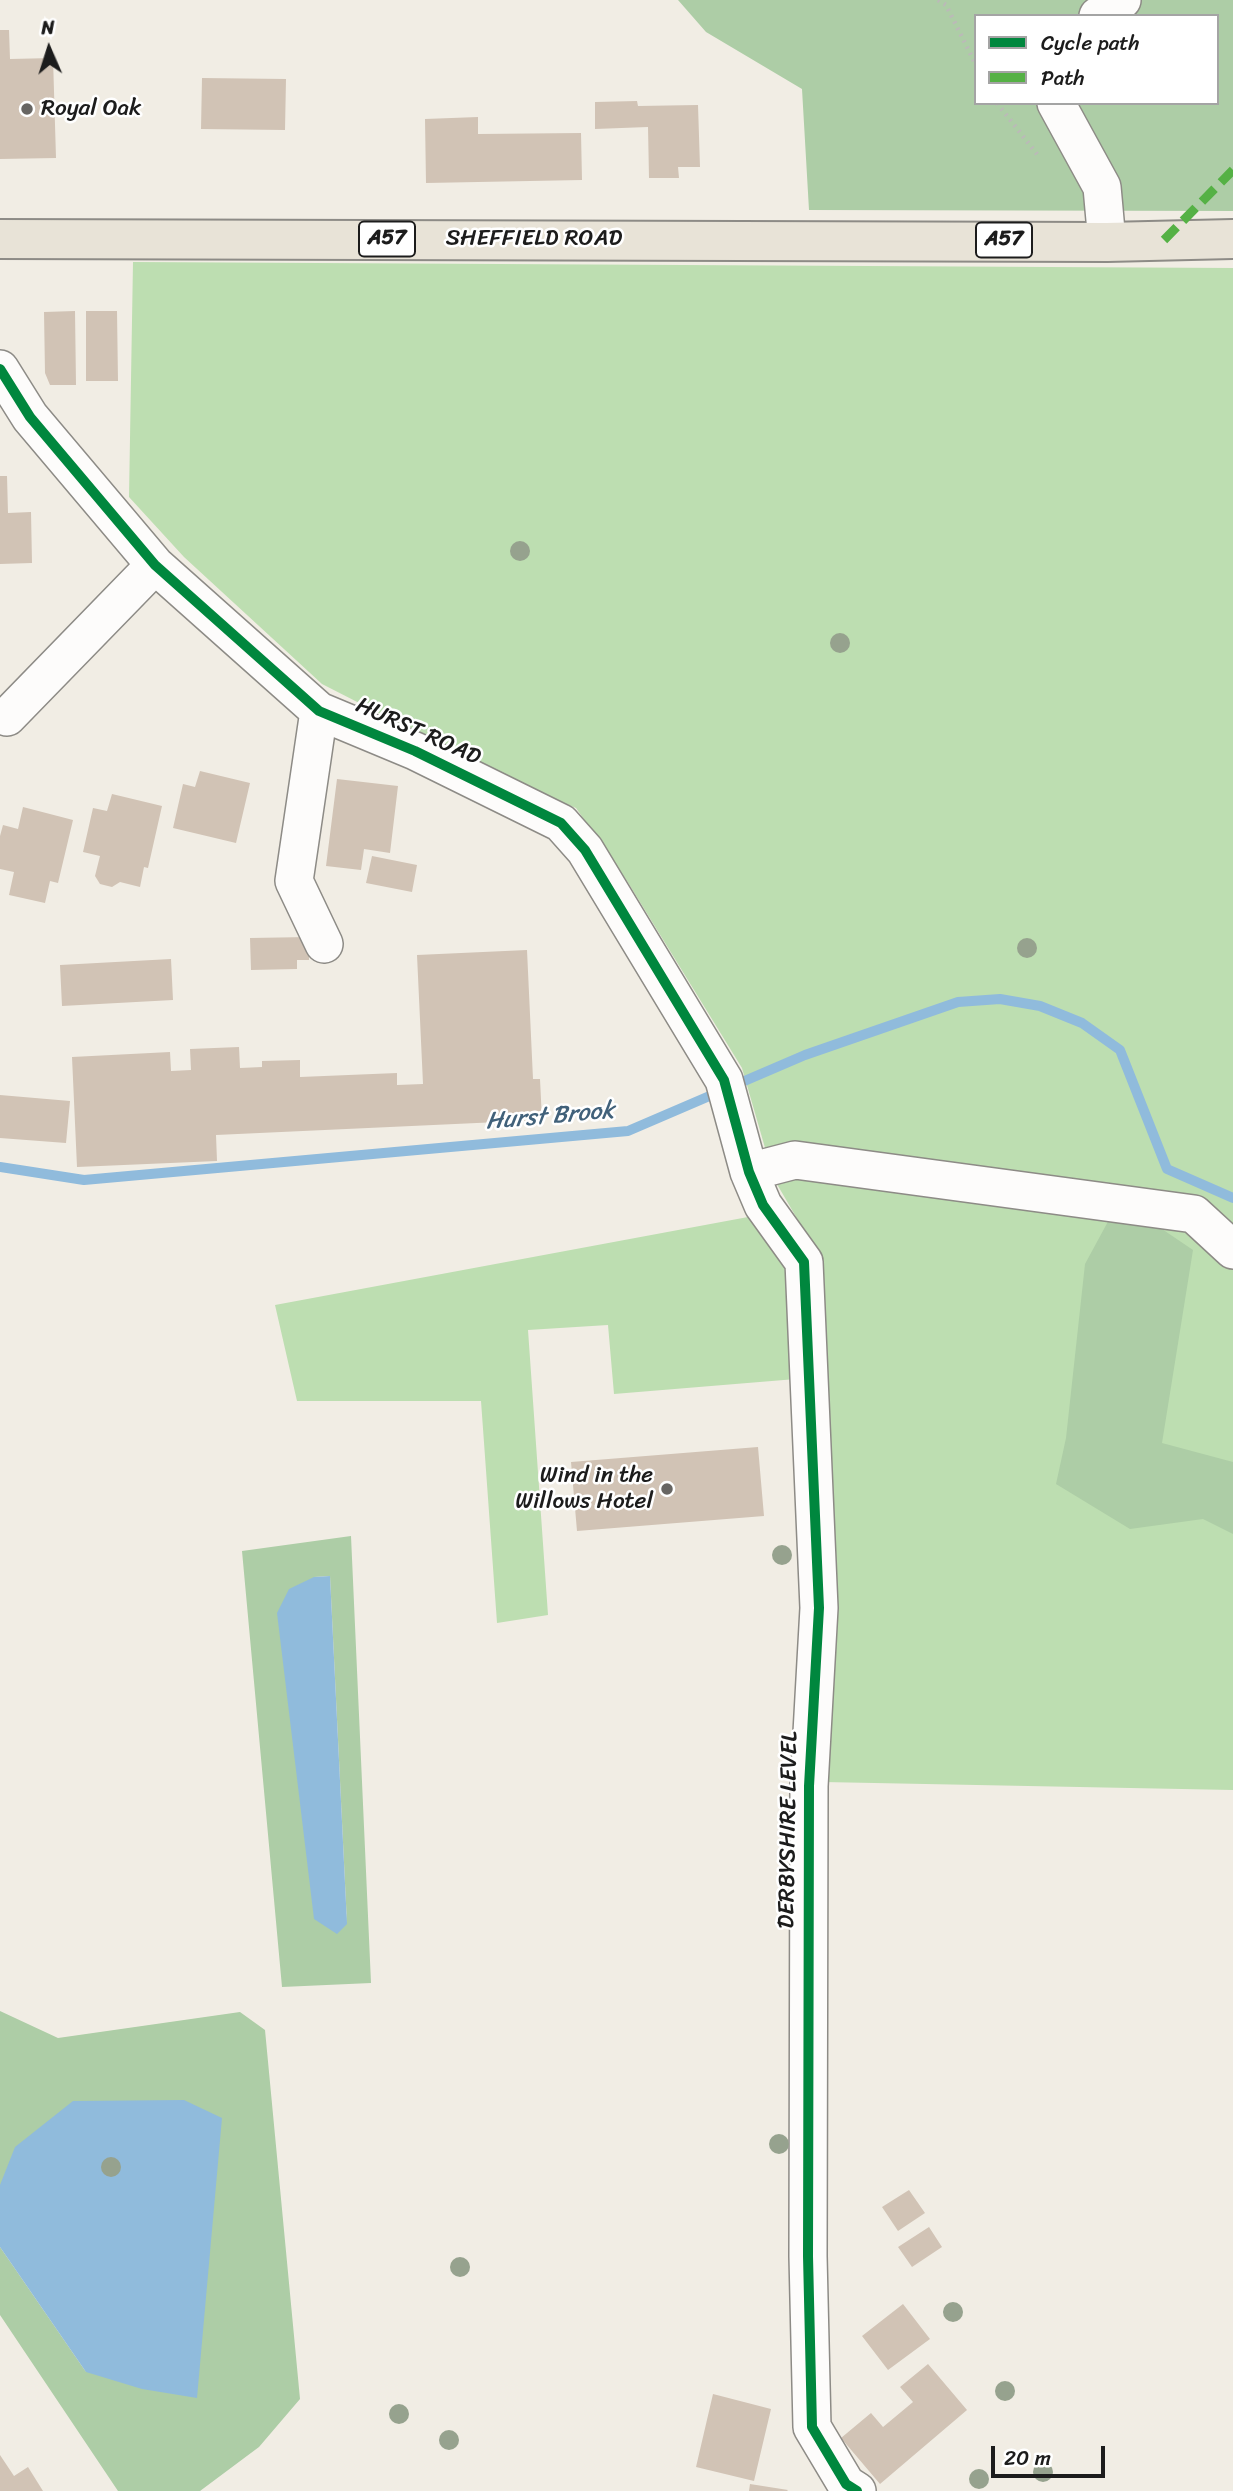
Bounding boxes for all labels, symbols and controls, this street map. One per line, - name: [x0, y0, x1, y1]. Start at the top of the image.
- text: N: [40, 11, 55, 44]
- north arrow: [14, 14, 84, 84]
- legend: [974, 14, 1219, 105]
- text: Cycle path: [1041, 24, 1140, 62]
- text: Path: [1041, 59, 1084, 97]
- place label: Royal Oak: [41, 95, 141, 123]
- marker: Royal Oak: [19, 101, 35, 117]
- road number: A57: [359, 222, 415, 256]
- road number: A57: [976, 222, 1032, 258]
- street label: SHEFFIELD ROAD: [446, 225, 622, 253]
- street label: HURST ROAD: [351, 692, 485, 772]
- water label: Hurst Brook: [485, 1097, 615, 1137]
- place label: Wind in the Willows Hotel: [515, 1462, 653, 1516]
- marker: Wind in the Willows Hotel: [659, 1481, 675, 1497]
- street label: DERBYSHIRE LEVEL: [773, 1731, 805, 1929]
- scale bar: [995, 2432, 1109, 2476]
- text: 20 m: [1004, 2439, 1051, 2477]

